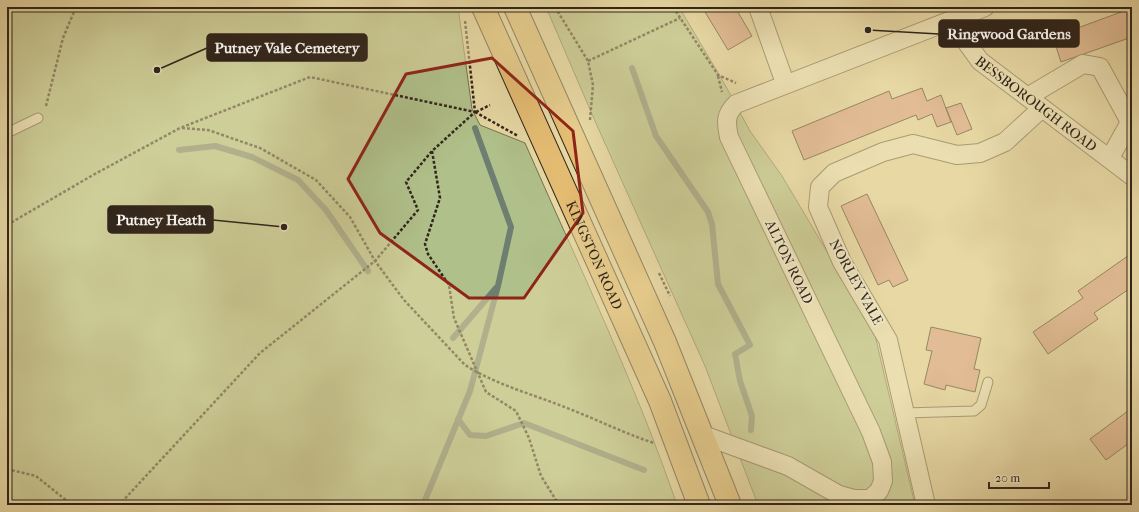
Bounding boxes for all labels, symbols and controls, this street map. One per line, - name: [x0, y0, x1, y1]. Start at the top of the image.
- callout: Ringwood Gardens: [939, 20, 1079, 47]
- text: Ringwood Gardens: [947, 25, 1071, 43]
- callout: Putney Vale Cemetery: [207, 34, 367, 61]
- text: Putney Vale Cemetery: [215, 39, 360, 57]
- street label: BESSBOROUGH ROAD: [972, 52, 1101, 155]
- street label: KINGSTON ROAD: [563, 198, 626, 313]
- callout: Putney Heath: [108, 206, 213, 233]
- text: Putney Heath: [116, 211, 206, 229]
- street label: ALTON ROAD: [761, 216, 817, 307]
- street label: NORLEY VALE: [825, 236, 887, 328]
- scale bar: [989, 464, 1049, 490]
- text: 20 m: [995, 471, 1020, 485]

